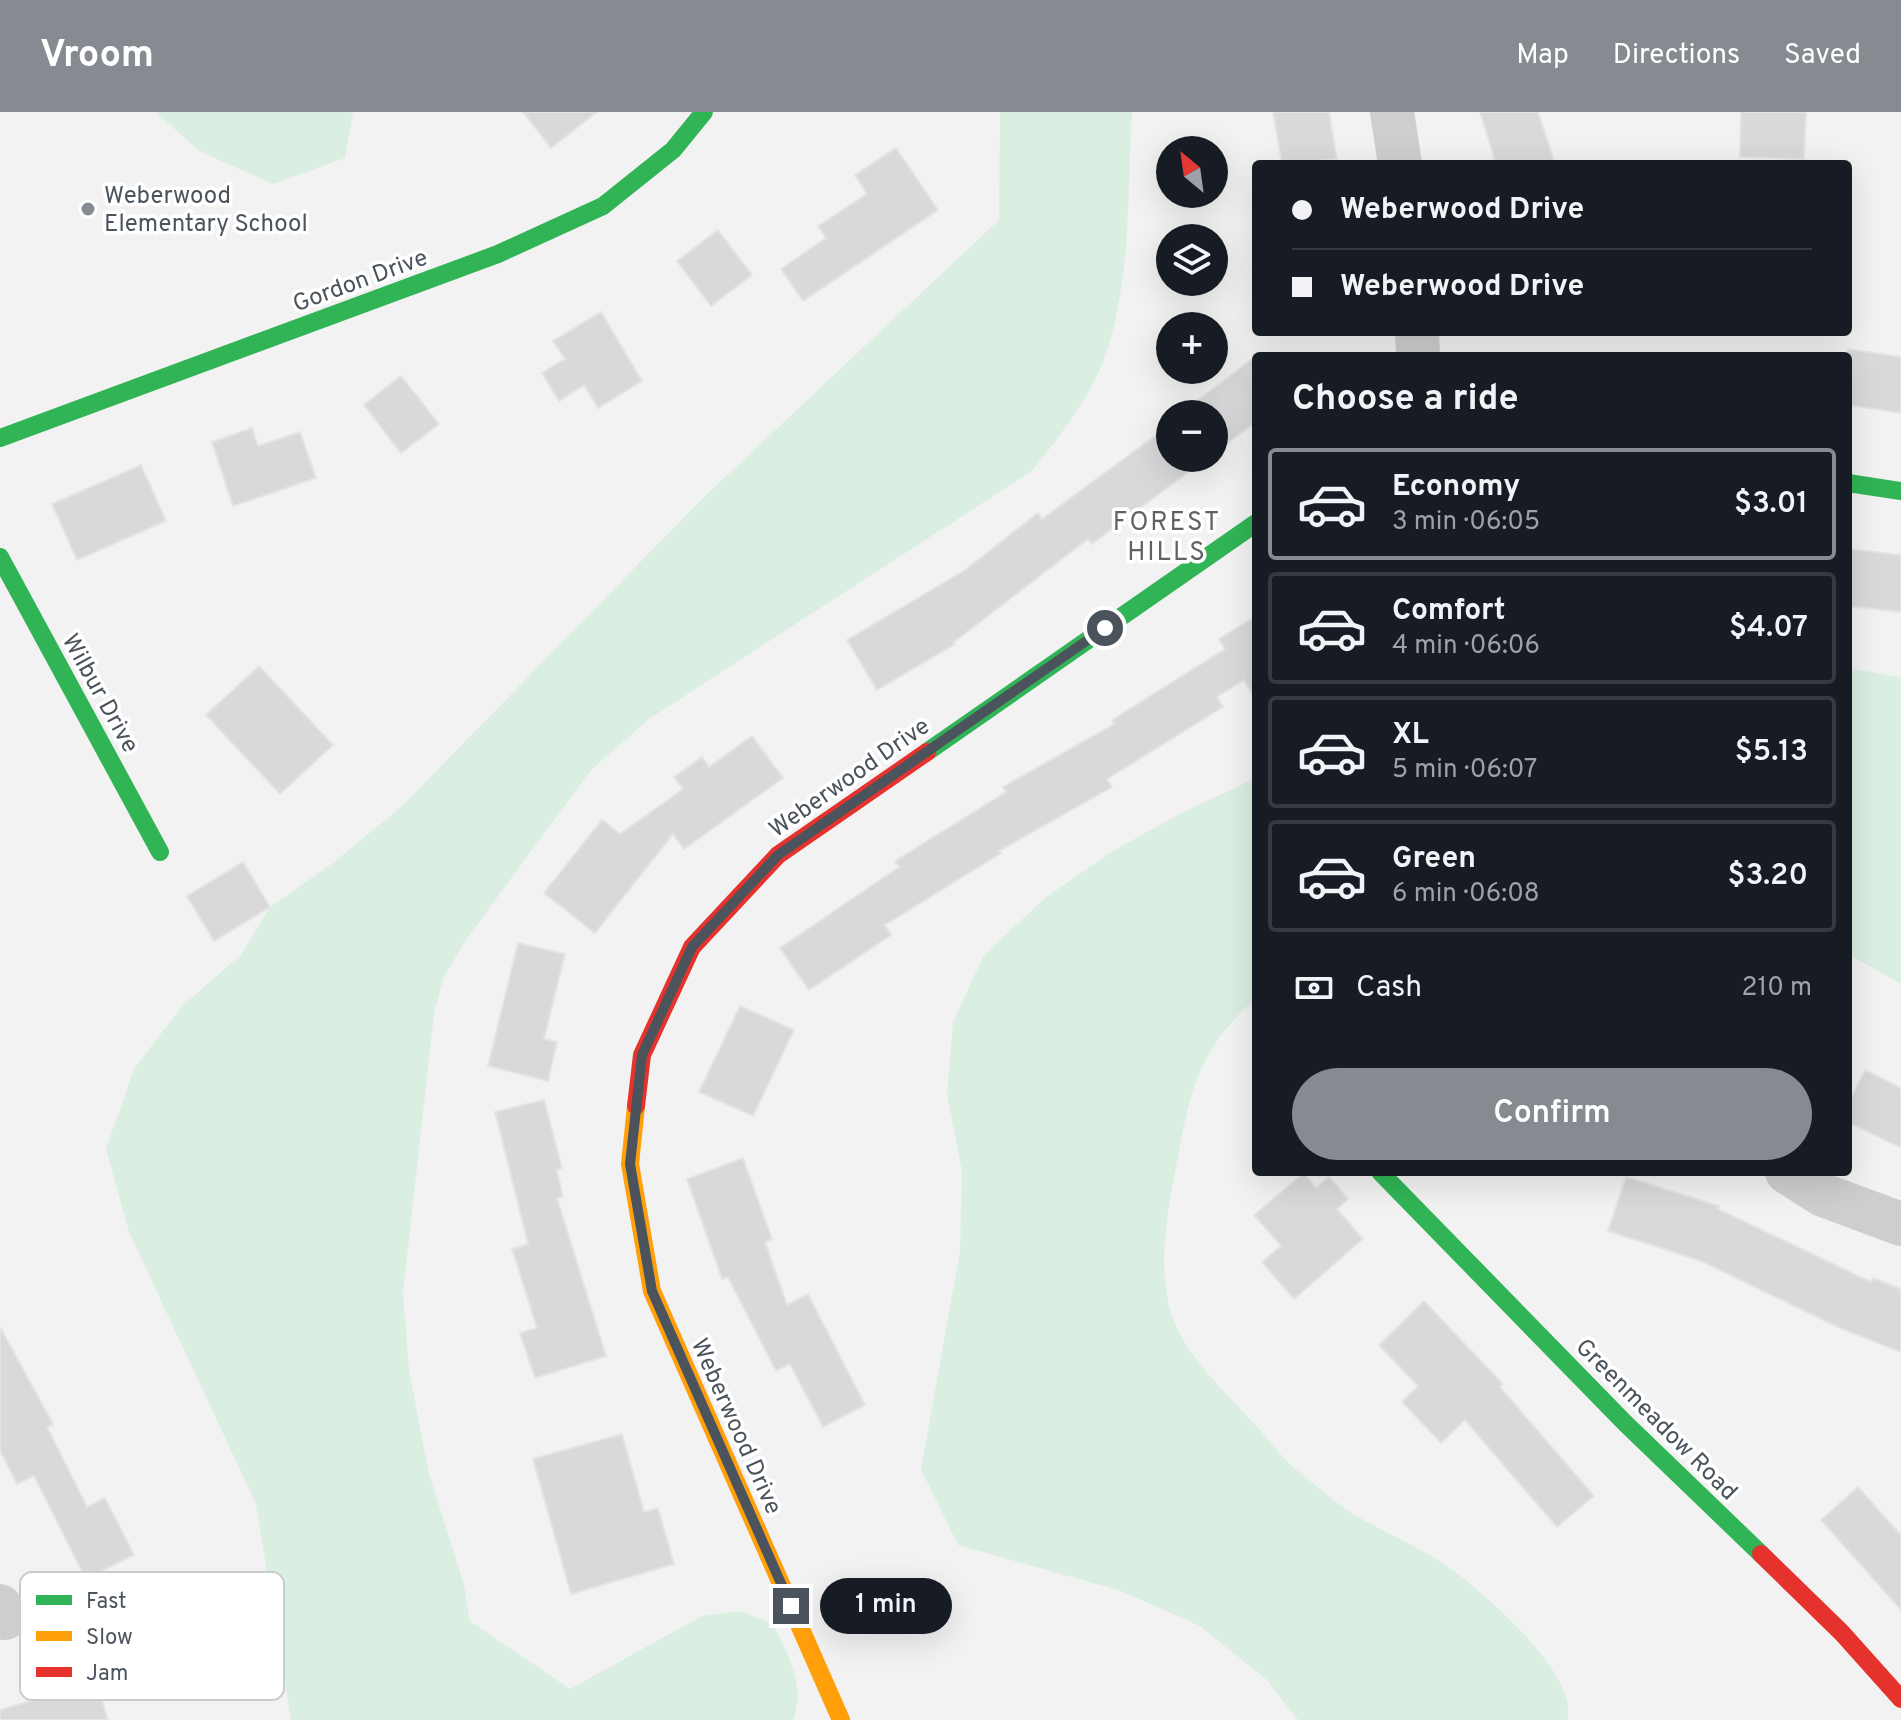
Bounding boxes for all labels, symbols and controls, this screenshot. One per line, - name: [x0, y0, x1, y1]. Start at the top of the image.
- text: Vroom: [40, 32, 154, 81]
- text: Map: [1516, 38, 1569, 74]
- text: Directions: [1613, 38, 1740, 74]
- text: Saved: [1784, 38, 1861, 74]
- north arrow: [1156, 136, 1228, 208]
- map controls: [1156, 136, 1228, 472]
- place label: Weberwood Elementary School: [104, 182, 308, 240]
- text: Weberwood Drive: [1340, 192, 1584, 229]
- marker: Weberwood Elementary School: [79, 200, 97, 218]
- button: layers: [1156, 224, 1228, 296]
- street label: Gordon Drive: [289, 244, 432, 320]
- text: Weberwood Drive: [1340, 269, 1584, 306]
- button: +: [1156, 312, 1228, 384]
- text: Choose a ride: [1292, 377, 1518, 423]
- button: −: [1156, 400, 1228, 472]
- icon: car: [1296, 468, 1368, 540]
- text: Economy: [1392, 469, 1520, 506]
- text: $3.01: [1734, 486, 1808, 523]
- text: 3 min · 06:05: [1392, 506, 1540, 539]
- district label: FOREST HILLS: [1113, 507, 1221, 570]
- icon: car: [1296, 592, 1368, 664]
- text: Comfort: [1392, 593, 1505, 630]
- route start: [1087, 610, 1123, 646]
- text: $4.07: [1729, 610, 1808, 647]
- street label: Wilbur Drive: [54, 629, 144, 759]
- text: 4 min · 06:06: [1392, 630, 1540, 663]
- street label: Weberwood Drive: [764, 712, 936, 845]
- icon: car: [1296, 716, 1368, 788]
- text: XL: [1392, 717, 1429, 754]
- text: $5.13: [1735, 734, 1808, 771]
- text: 5 min · 06:07: [1392, 754, 1537, 787]
- icon: car: [1296, 840, 1368, 912]
- text: Green: [1392, 841, 1476, 878]
- text: $3.20: [1728, 858, 1808, 895]
- text: 6 min · 06:08: [1392, 878, 1540, 911]
- icon: cash: [1292, 966, 1336, 1010]
- text: Cash: [1356, 970, 1422, 1007]
- text: 210 m: [1742, 972, 1812, 1005]
- button: Confirm: [1292, 1068, 1812, 1160]
- street label: Greenmeadow Road: [1568, 1333, 1743, 1508]
- street label: Weberwood Drive: [683, 1334, 787, 1519]
- legend: [20, 1572, 284, 1700]
- callout: 1 min: [819, 1578, 951, 1634]
- route end: [773, 1588, 809, 1624]
- text: Fast: [86, 1589, 127, 1616]
- text: 1 min: [855, 1589, 917, 1622]
- text: Slow: [86, 1625, 133, 1652]
- text: Jam: [86, 1661, 129, 1688]

